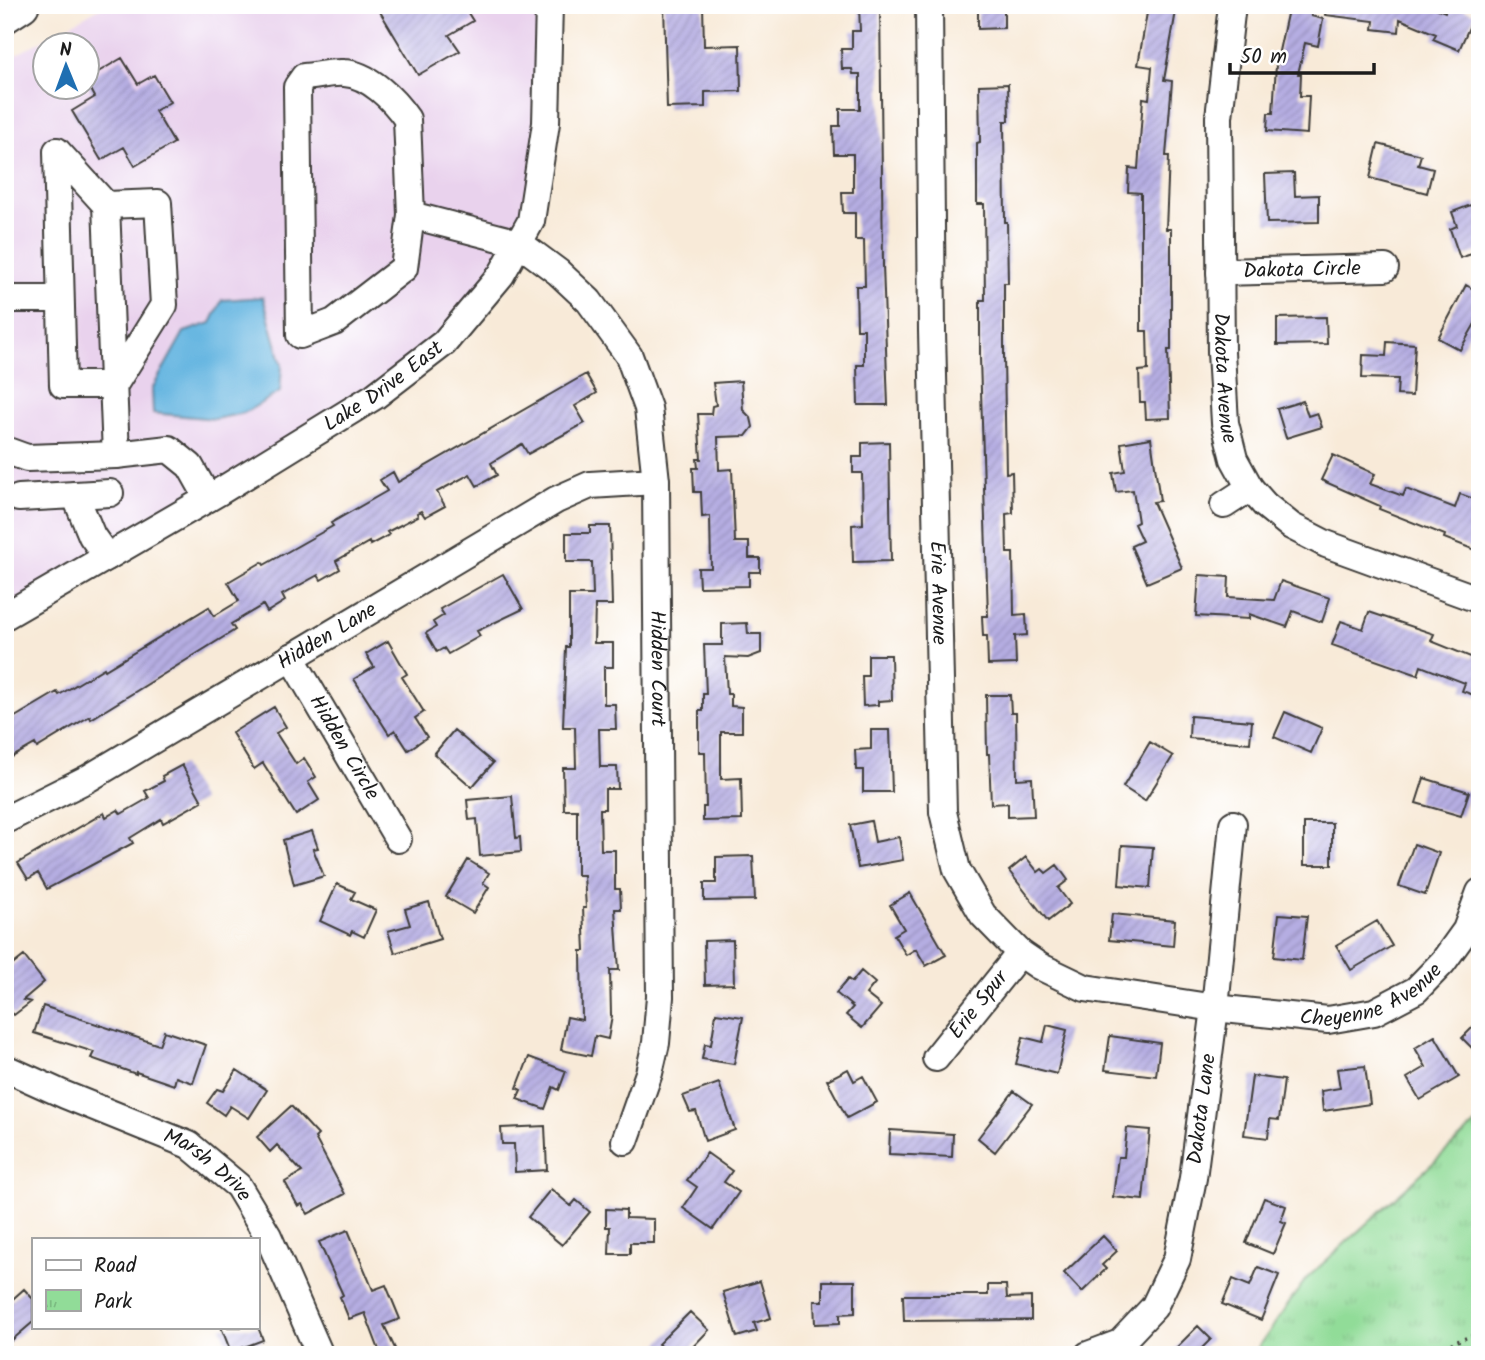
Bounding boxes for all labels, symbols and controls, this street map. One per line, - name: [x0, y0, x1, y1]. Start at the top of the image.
- north arrow: [32, 32, 102, 102]
- scale bar: [1230, 32, 1373, 76]
- text: N: [59, 36, 72, 66]
- text: 50 m: [1240, 41, 1287, 74]
- street label: Dakota Circle: [1243, 252, 1362, 288]
- street label: Dakota Avenue: [1204, 313, 1246, 448]
- street label: Lake Drive East: [317, 332, 451, 440]
- street label: Erie Avenue: [920, 541, 956, 646]
- street label: Hidden Lane: [271, 593, 384, 679]
- street label: Hidden Court: [641, 610, 674, 728]
- street label: Hidden Circle: [300, 688, 389, 807]
- street label: Cheyenne Avenue: [1298, 955, 1451, 1037]
- street label: Erie Spur: [940, 962, 1017, 1047]
- street label: Dakota Lane: [1178, 1051, 1225, 1166]
- street label: Marsh Drive: [158, 1120, 260, 1208]
- legend: [32, 1238, 259, 1328]
- text: Road: [94, 1250, 137, 1283]
- text: Park: [94, 1286, 132, 1319]

